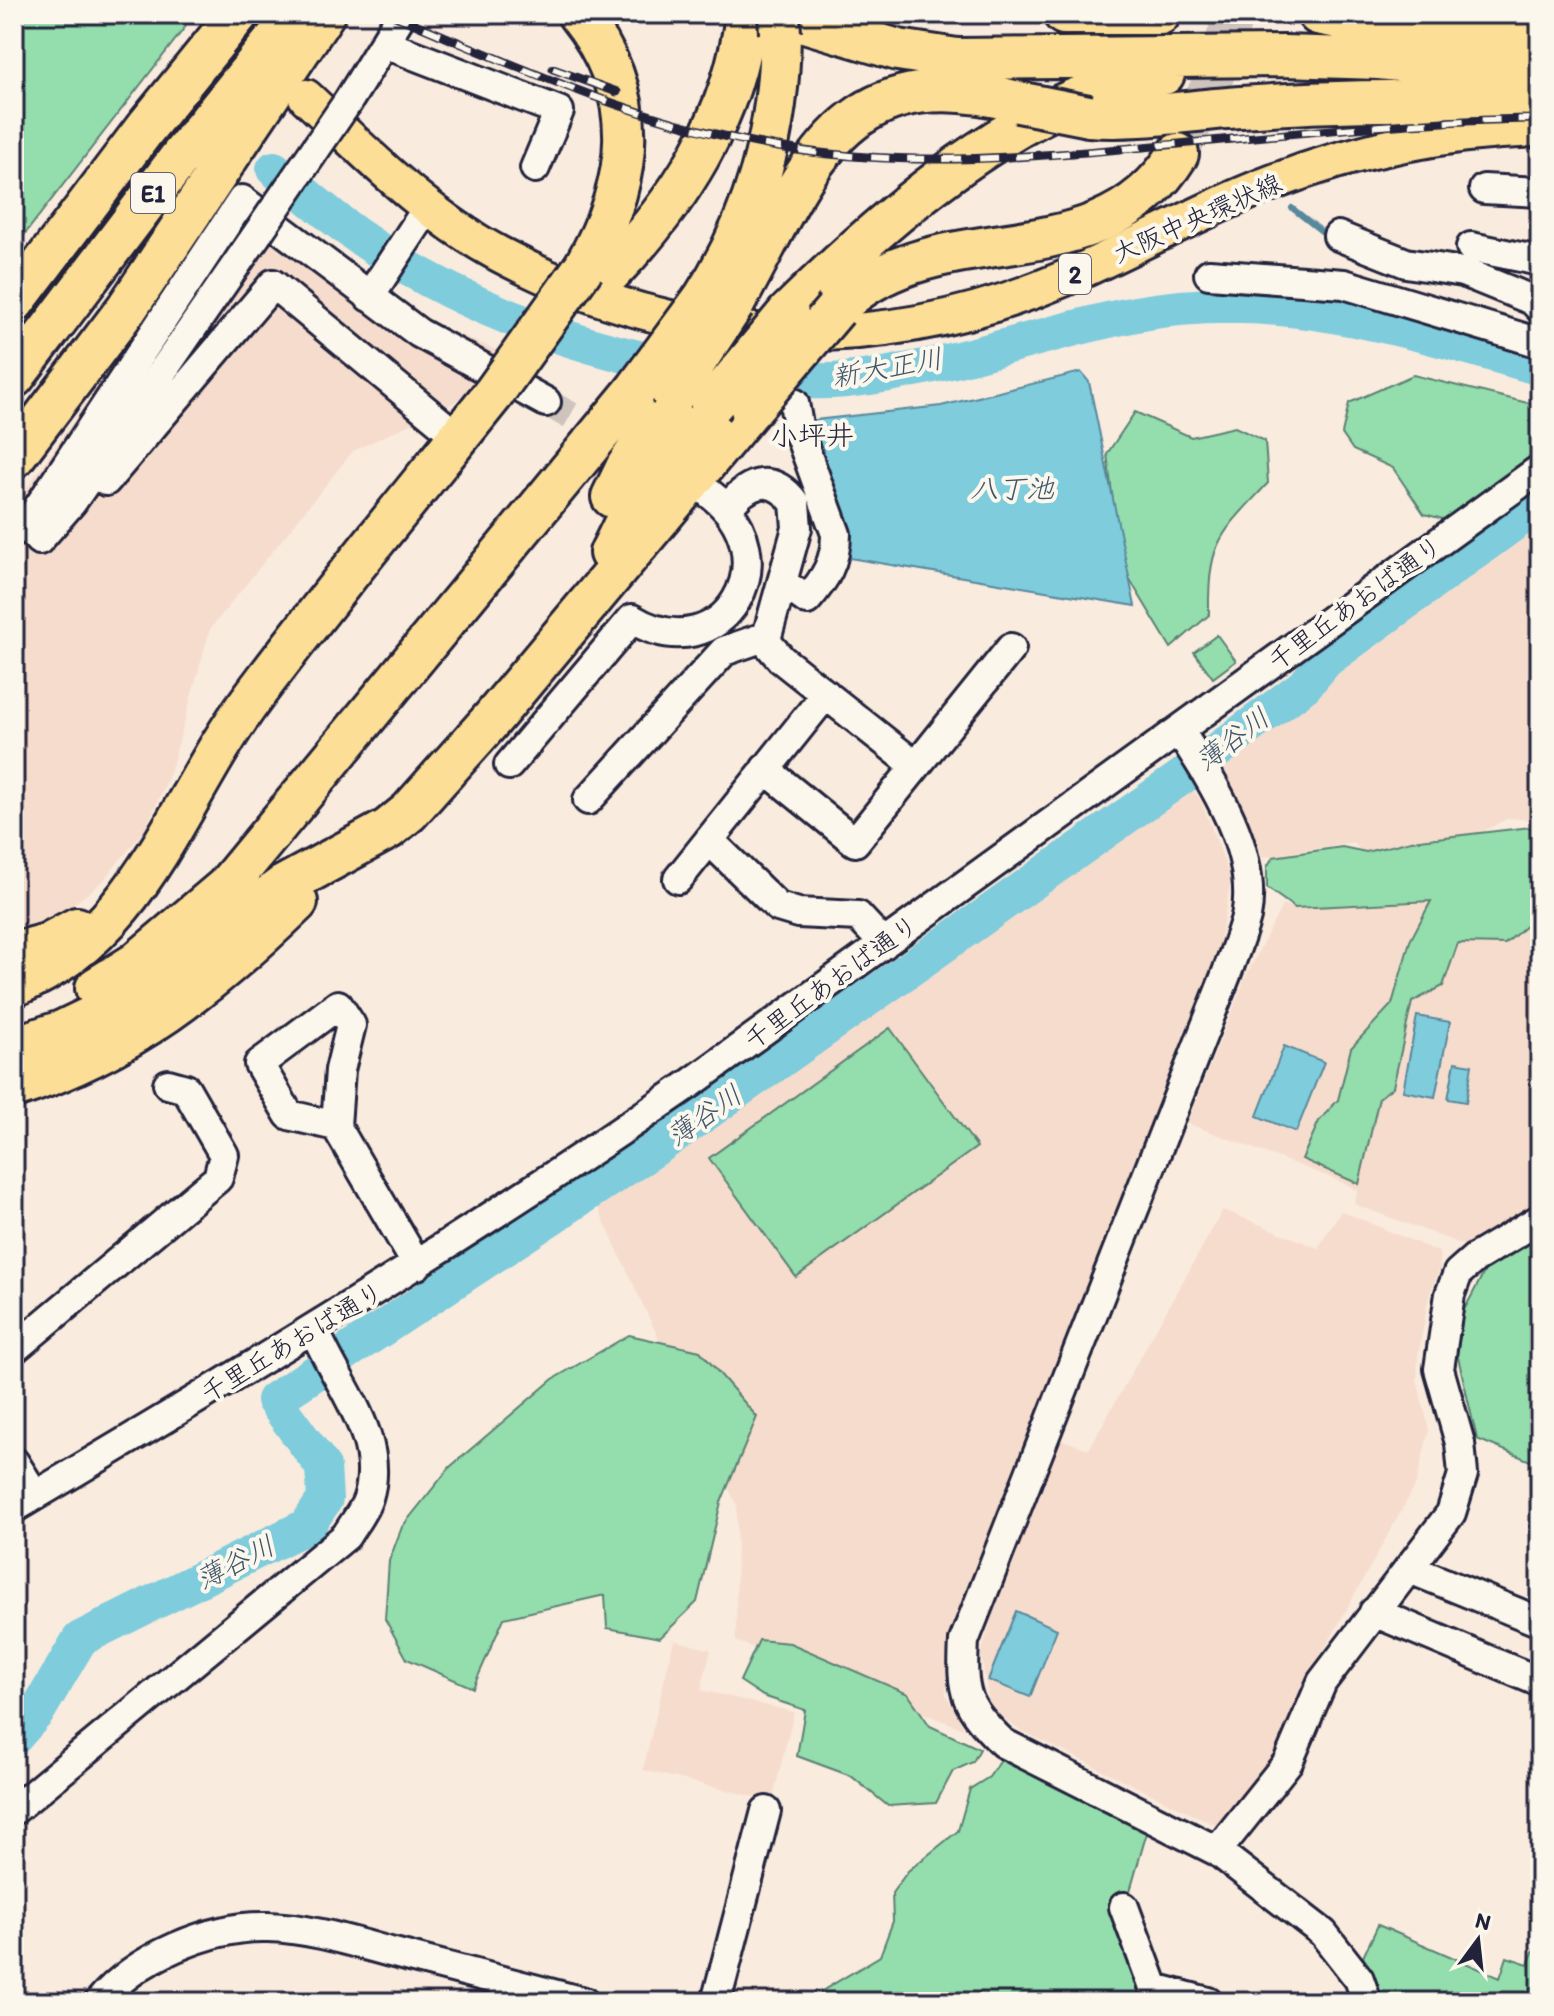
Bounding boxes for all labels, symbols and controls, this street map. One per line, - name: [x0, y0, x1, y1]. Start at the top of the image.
- street label: 大阪中央環状線: [1107, 166, 1287, 270]
- road number: E1: [131, 173, 175, 213]
- road number: 2: [1059, 254, 1091, 294]
- water label: 新大正川: [829, 341, 945, 393]
- district label: 小坪井: [770, 418, 854, 452]
- water label: 八丁池: [970, 471, 1055, 505]
- street label: 千里丘あおば通り: [1261, 529, 1449, 677]
- water label: 薄谷川: [1188, 700, 1276, 778]
- street label: 千里丘あおば通り: [737, 908, 925, 1056]
- water label: 薄谷川: [660, 1077, 748, 1153]
- street label: 千里丘あおば通り: [195, 1275, 389, 1409]
- water label: 薄谷川: [190, 1528, 280, 1596]
- north arrow: [1438, 1900, 1518, 1980]
- text: N: [1472, 1906, 1494, 1936]

